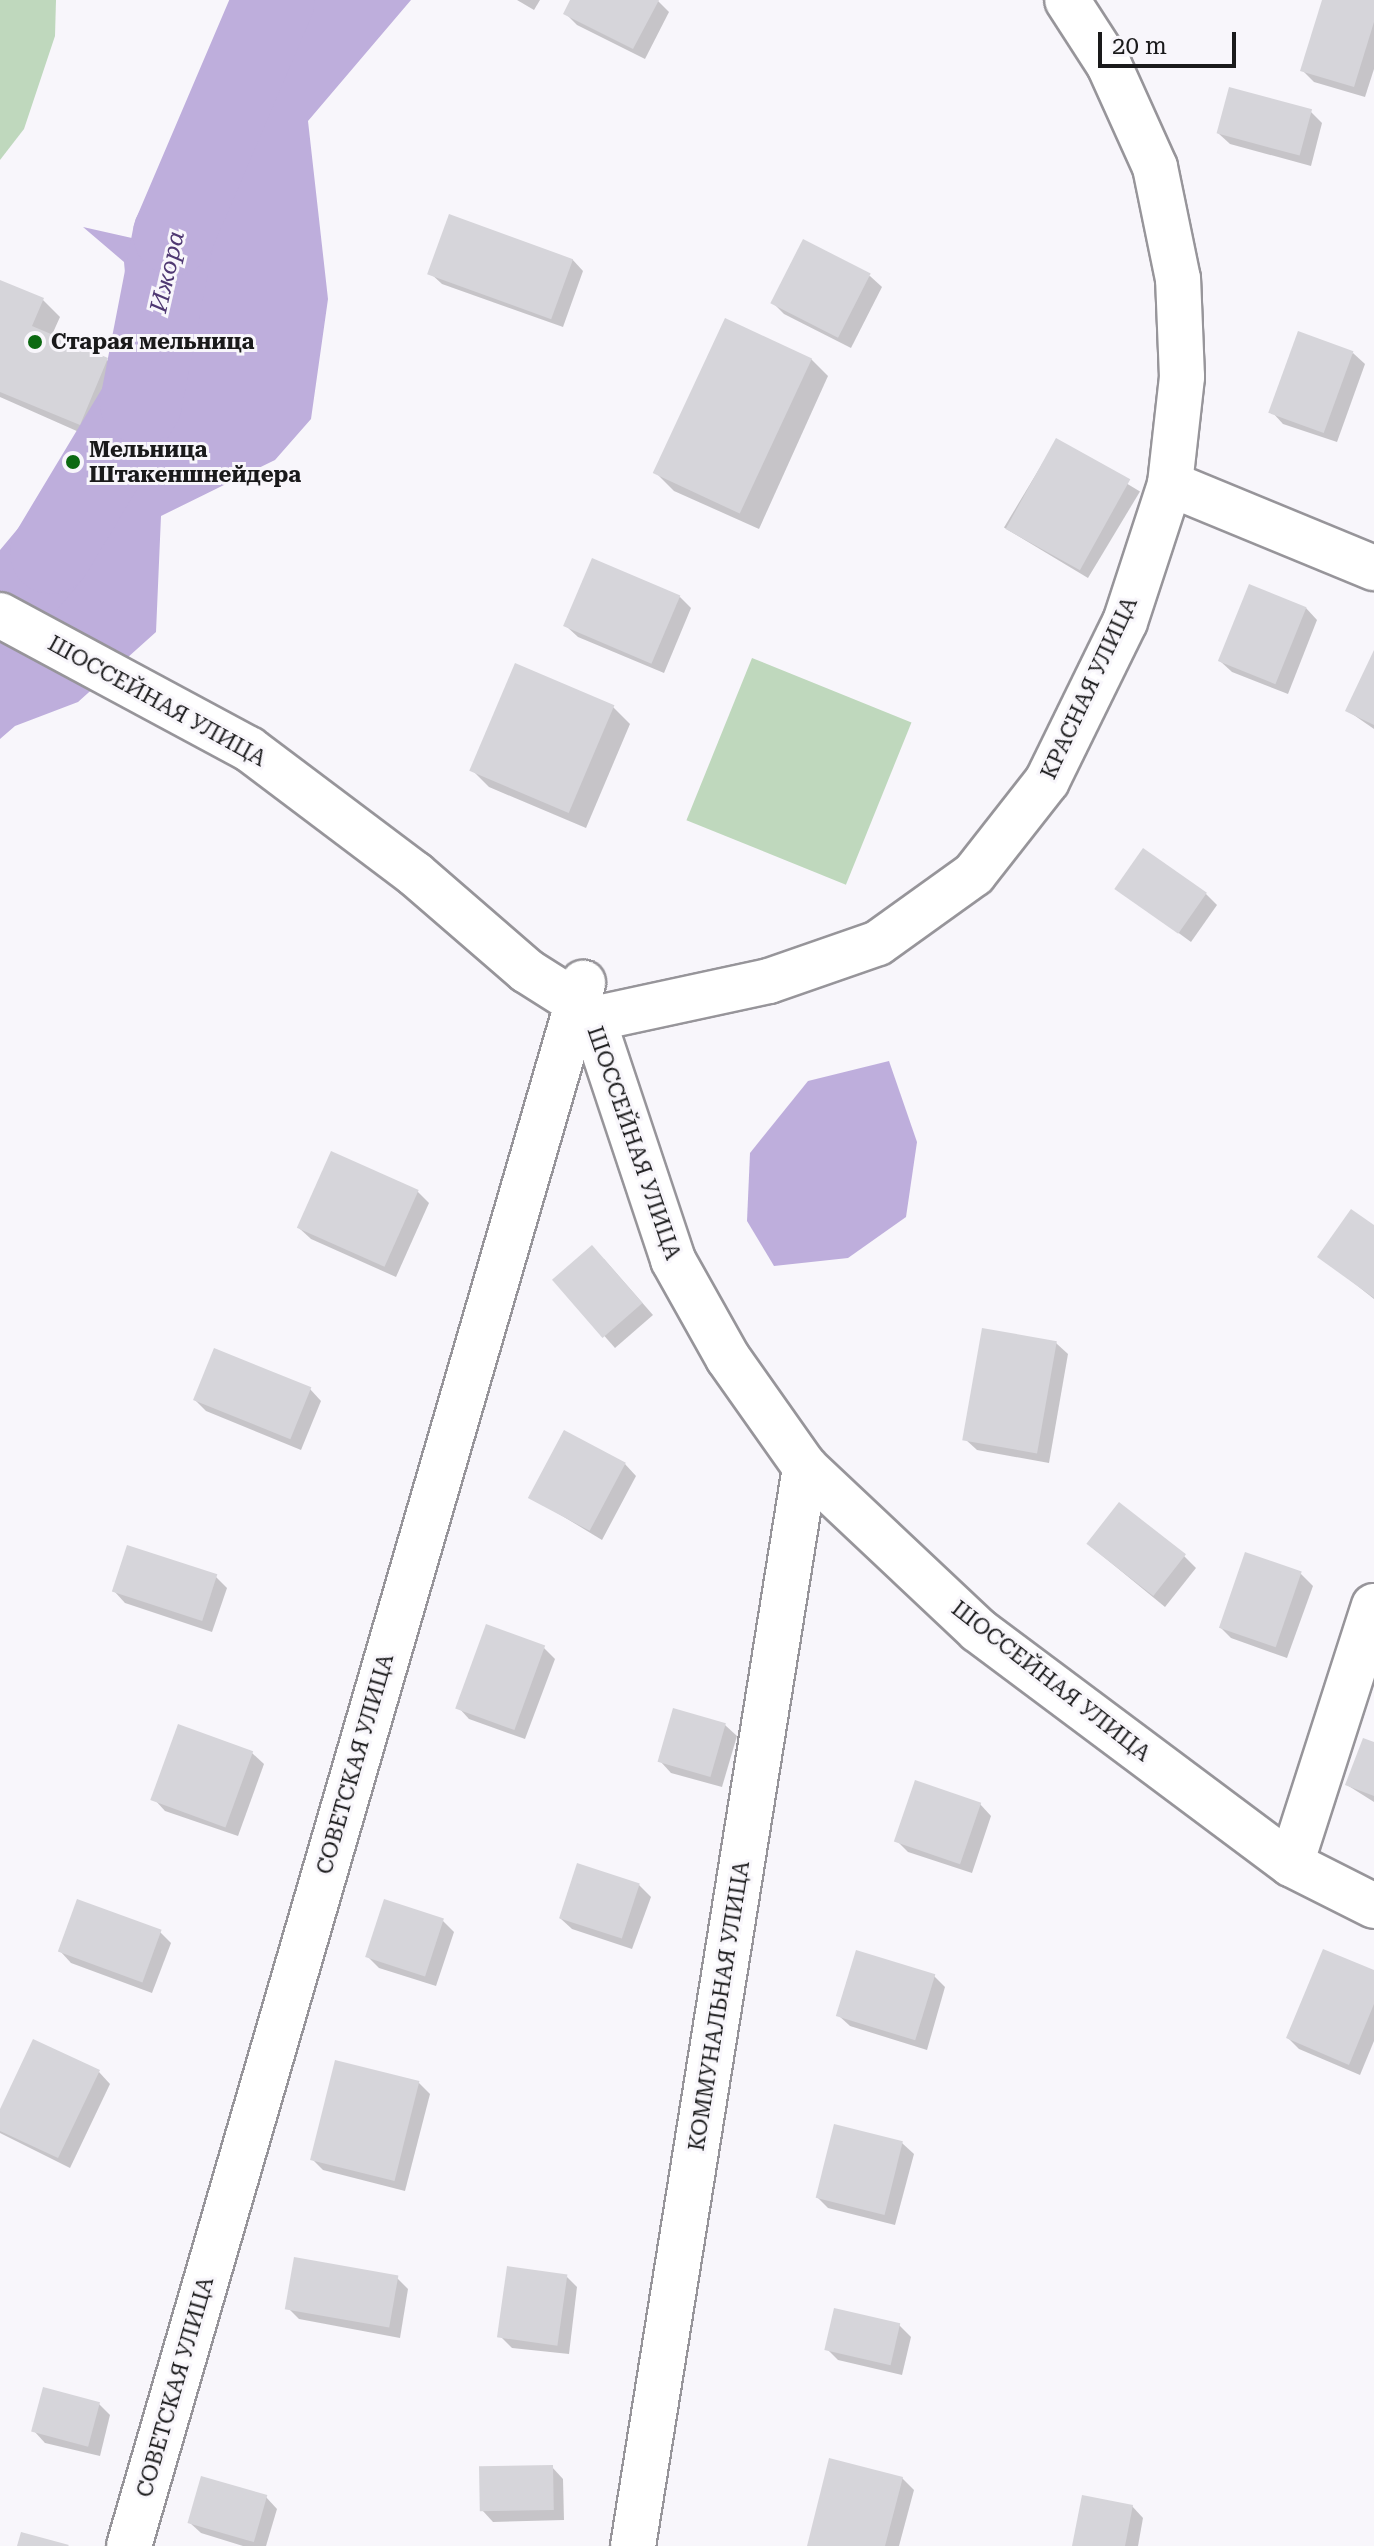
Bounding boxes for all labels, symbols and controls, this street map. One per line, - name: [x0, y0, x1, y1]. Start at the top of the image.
- scale bar: [1102, 16, 1240, 66]
- text: 20 m: [1112, 32, 1167, 60]
- water label: Ижора: [145, 228, 191, 316]
- place label: Старая мельница: [51, 329, 254, 355]
- marker: Старая мельница: [26, 333, 44, 351]
- place label: Мельница Штакеншнейдера: [89, 436, 301, 488]
- marker: Мельница Штакеншнейдера: [64, 453, 82, 471]
- street label: КРАСНАЯ УЛИЦА: [1035, 593, 1143, 783]
- street label: ШОССЕЙНАЯ УЛИЦА: [43, 630, 271, 772]
- street label: ШОССЕЙНАЯ УЛИЦА: [582, 1023, 686, 1263]
- street label: ШОССЕЙНАЯ УЛИЦА: [946, 1595, 1156, 1767]
- street label: СОВЕТСКАЯ УЛИЦА: [311, 1651, 399, 1877]
- street label: КОММУНАЛЬНАЯ УЛИЦА: [683, 1859, 755, 2153]
- street label: СОВЕТСКАЯ УЛИЦА: [131, 2274, 219, 2500]

